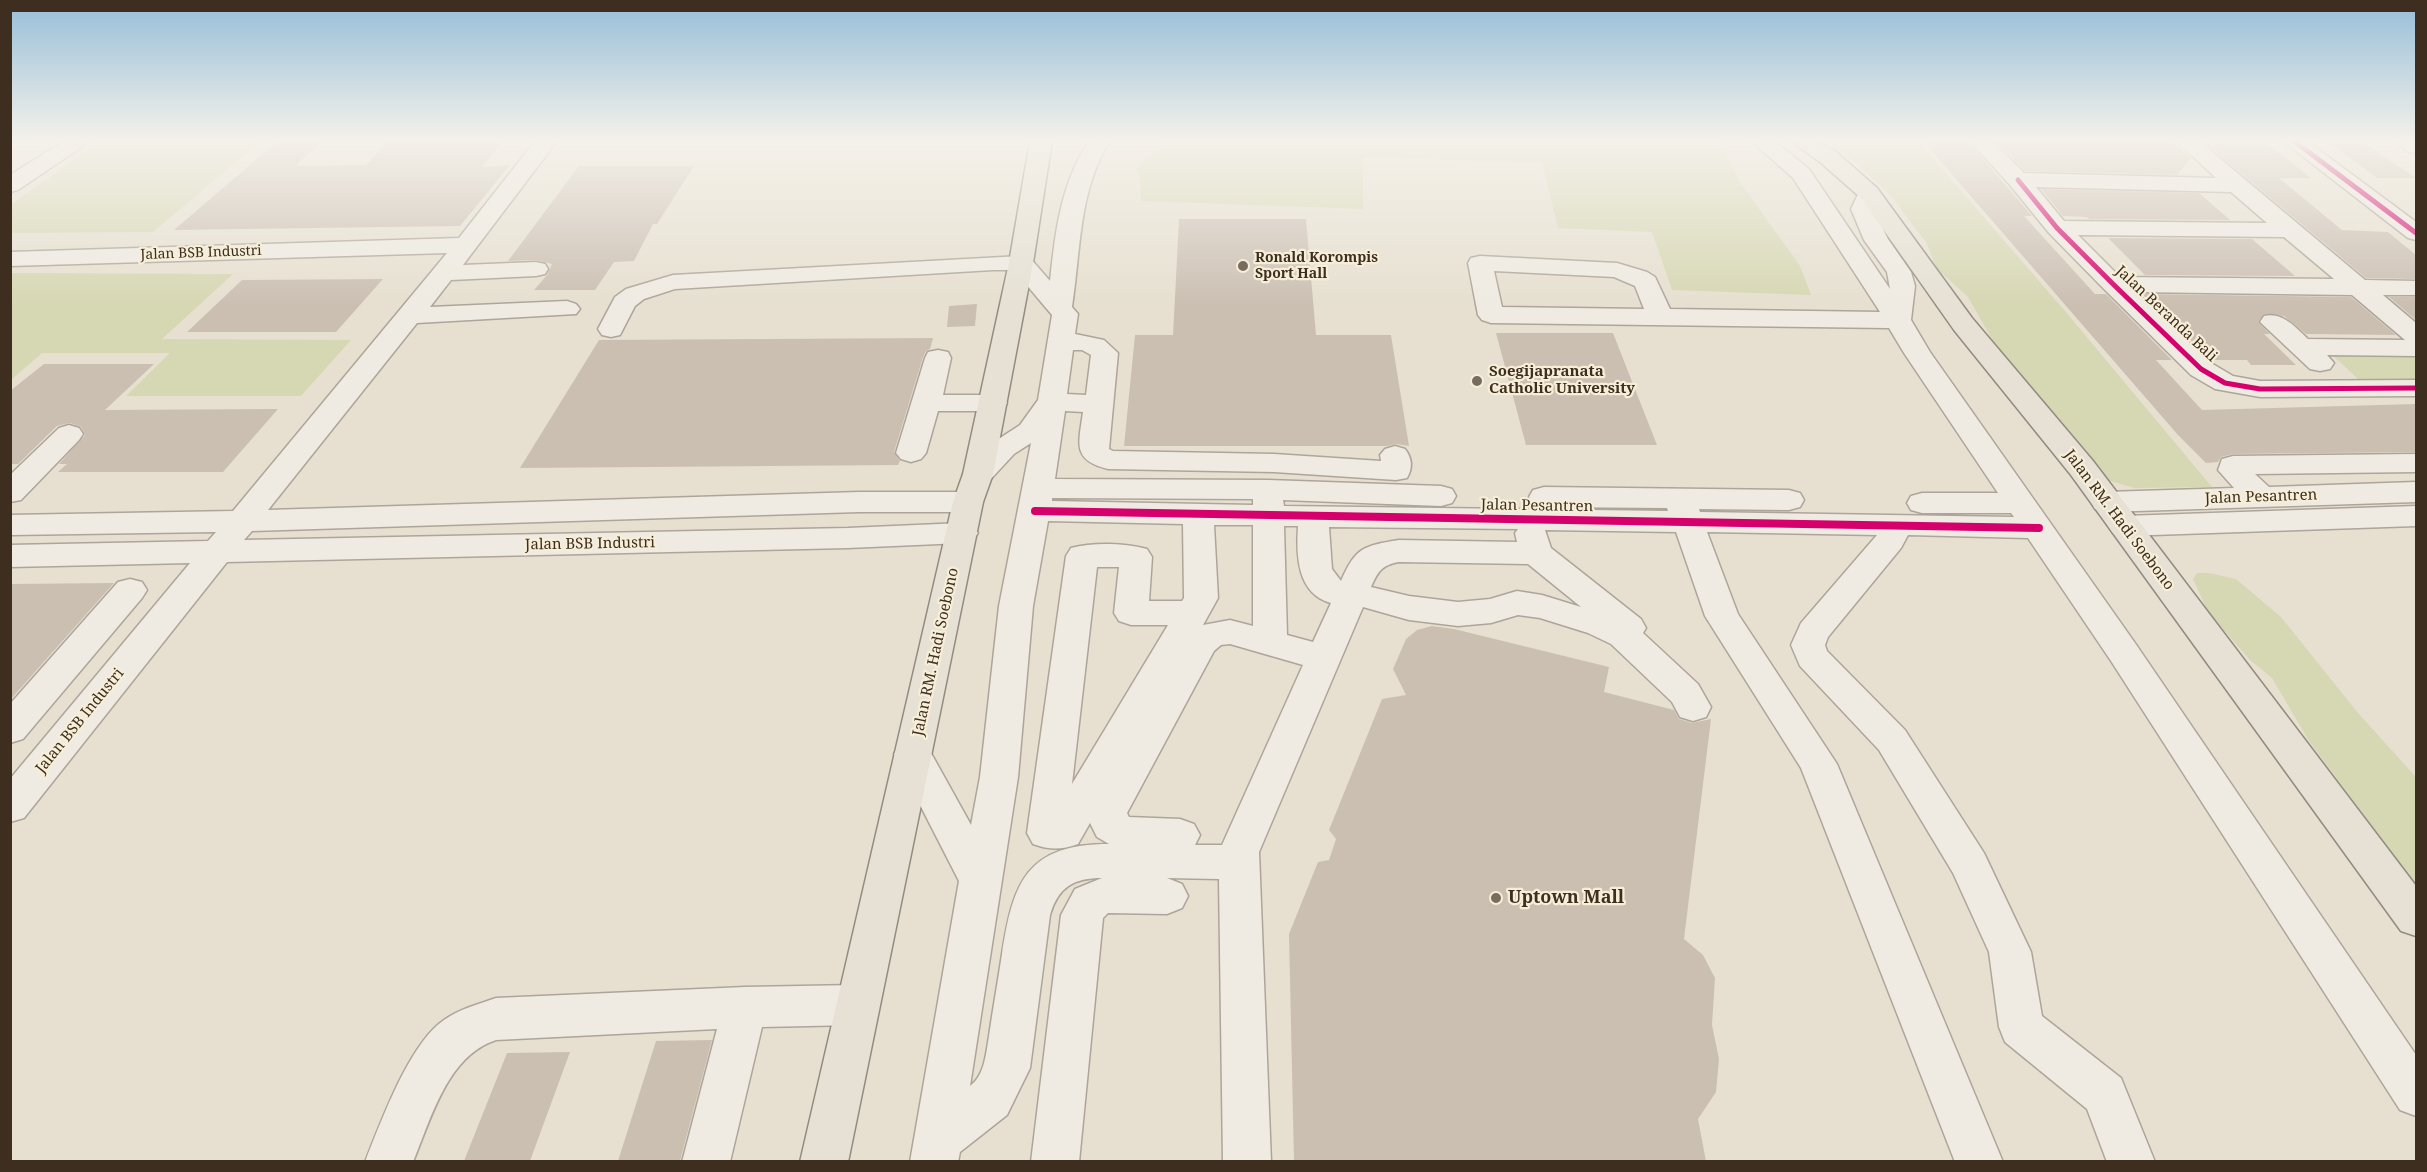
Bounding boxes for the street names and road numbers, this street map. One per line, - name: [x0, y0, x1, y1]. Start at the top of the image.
- street label: Jalan BSB Industri: [140, 242, 262, 264]
- street label: Jalan Beranda Bali: [2111, 262, 2221, 366]
- street label: Jalan RM. Hadi Soebono: [2060, 446, 2178, 594]
- street label: Jalan Pesantren: [2204, 486, 2318, 508]
- street label: Jalan Pesantren: [1481, 496, 1593, 516]
- street label: Jalan BSB Industri: [525, 534, 655, 554]
- street label: Jalan RM. Hadi Soebono: [909, 566, 963, 738]
- street label: Jalan BSB Industri: [32, 665, 128, 777]

